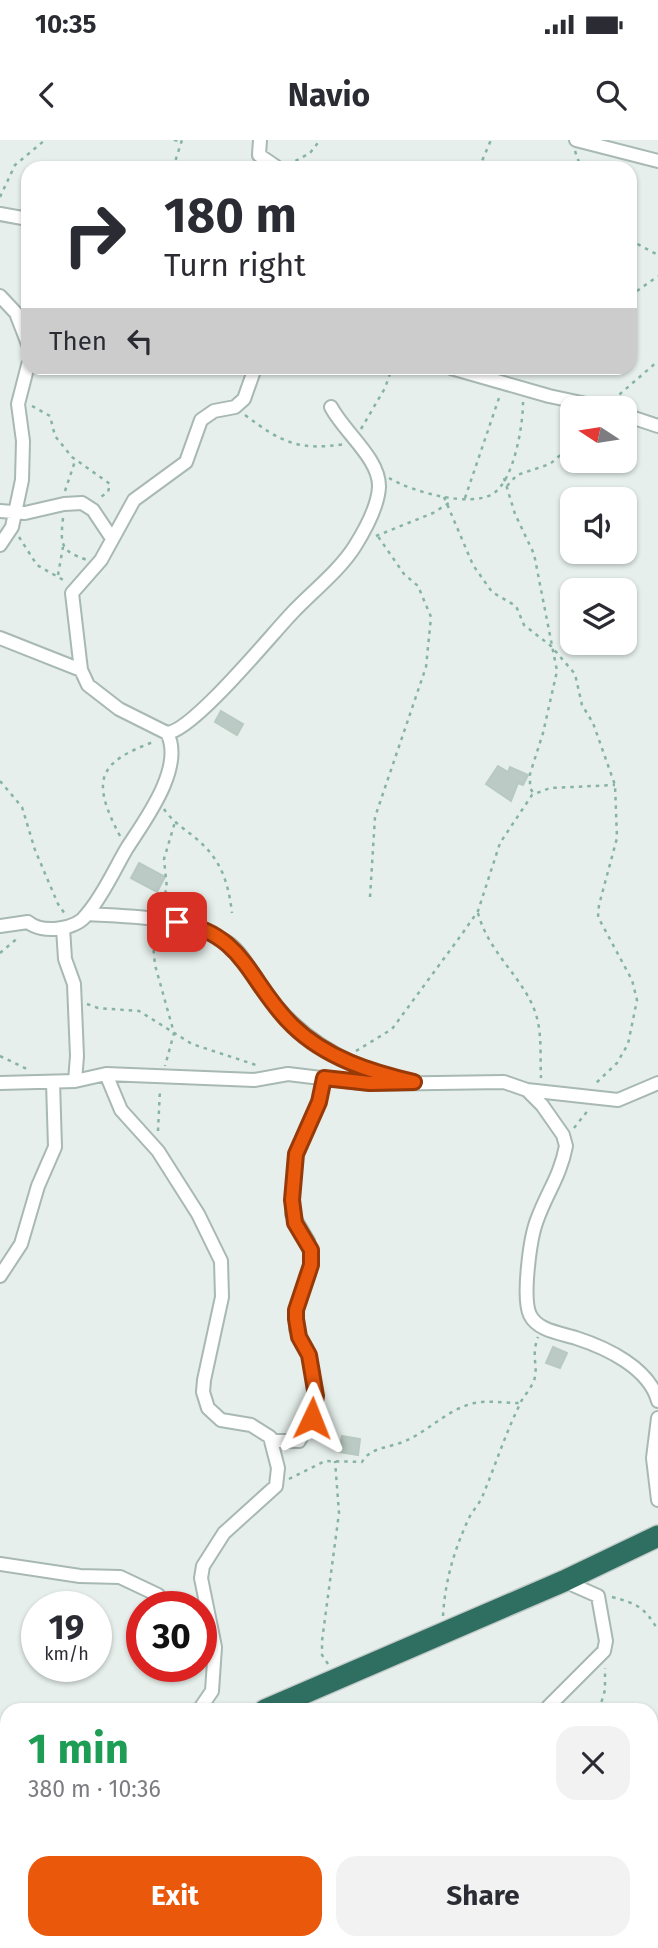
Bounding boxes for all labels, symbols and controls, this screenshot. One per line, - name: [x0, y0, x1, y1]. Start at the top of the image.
- text: 10:35: [35, 9, 96, 40]
- icon: back: [28, 76, 66, 114]
- text: Navio: [288, 76, 370, 114]
- icon: search: [592, 76, 630, 114]
- text: 180 m: [164, 186, 297, 245]
- icon: right: [49, 189, 140, 280]
- text: Turn right: [164, 246, 306, 284]
- icon: left: [121, 322, 159, 360]
- text: Then: [49, 326, 107, 357]
- north arrow: [560, 396, 637, 472]
- map controls: [560, 396, 637, 655]
- button: sound: [560, 487, 637, 564]
- button: layers: [560, 578, 637, 655]
- pin: [147, 892, 207, 952]
- icon: arrive: [158, 903, 196, 941]
- position arrow: [275, 1381, 349, 1455]
- speed limit sign: 30: [126, 1591, 217, 1682]
- text: 19: [49, 1606, 84, 1648]
- text: km/h: [44, 1643, 89, 1665]
- text: 1 min: [28, 1724, 129, 1774]
- button: close: [556, 1726, 630, 1800]
- text: 380 m · 10:36: [28, 1775, 161, 1803]
- button: Exit: [28, 1856, 322, 1936]
- button: Share: [336, 1856, 630, 1936]

